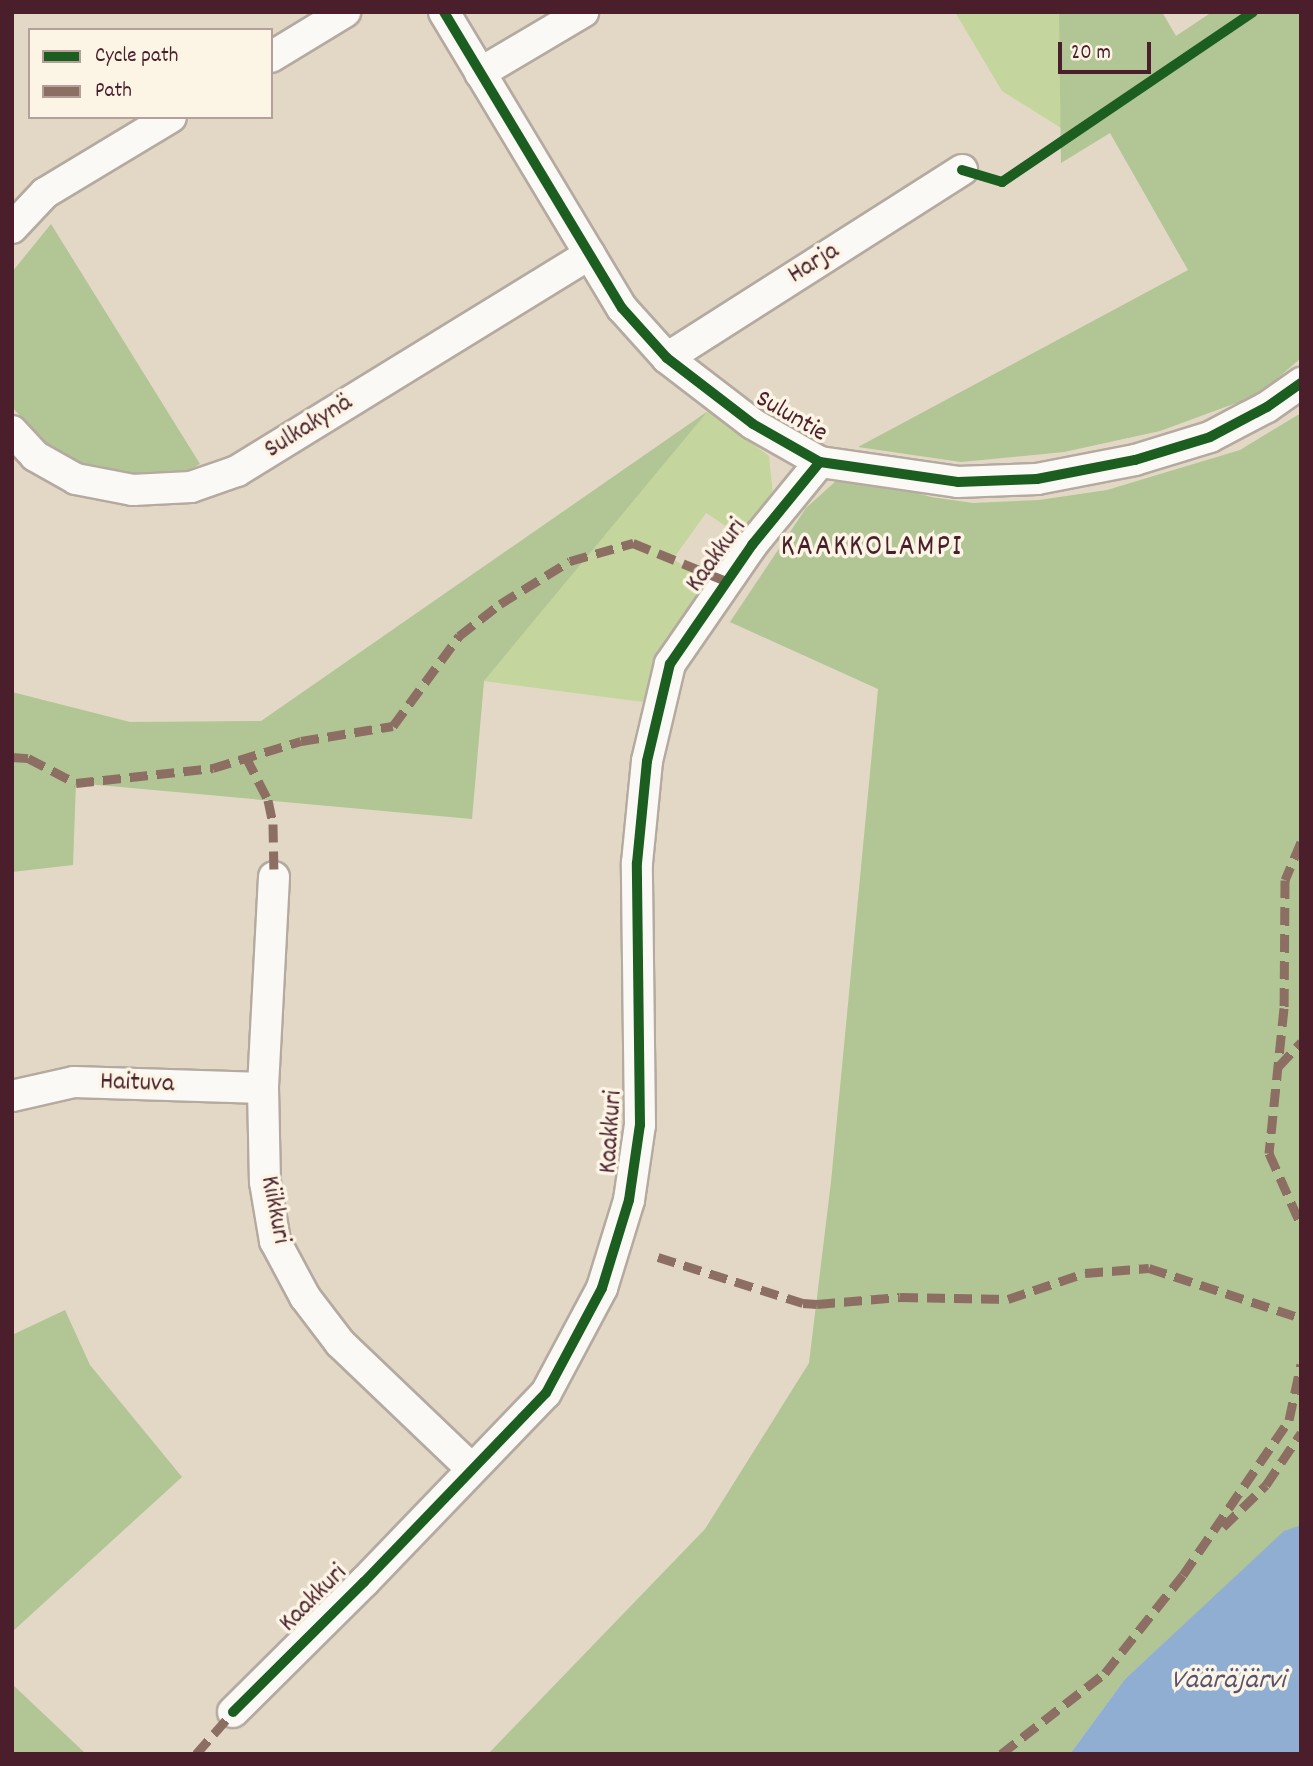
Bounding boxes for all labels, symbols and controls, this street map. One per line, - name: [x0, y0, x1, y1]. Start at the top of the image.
- legend: [28, 28, 273, 119]
- scale bar: [1061, 28, 1154, 72]
- text: 20 m: [1071, 39, 1111, 69]
- text: Cycle path: [95, 42, 178, 72]
- text: Path: [95, 77, 132, 107]
- street label: Harja: [783, 236, 845, 292]
- street label: Suluntie: [749, 384, 833, 450]
- street label: Sulkakynä: [259, 388, 359, 466]
- street label: Kaakkuri: [680, 513, 754, 599]
- district label: KAAKKOLAMPI: [782, 531, 962, 567]
- street label: Haituva: [99, 1067, 175, 1101]
- street label: Kaakkuri: [594, 1089, 630, 1175]
- street label: Kiikkuri: [252, 1173, 296, 1247]
- street label: Kaakkuri: [274, 1559, 354, 1639]
- water label: Vääräjärvi: [1171, 1665, 1285, 1699]

